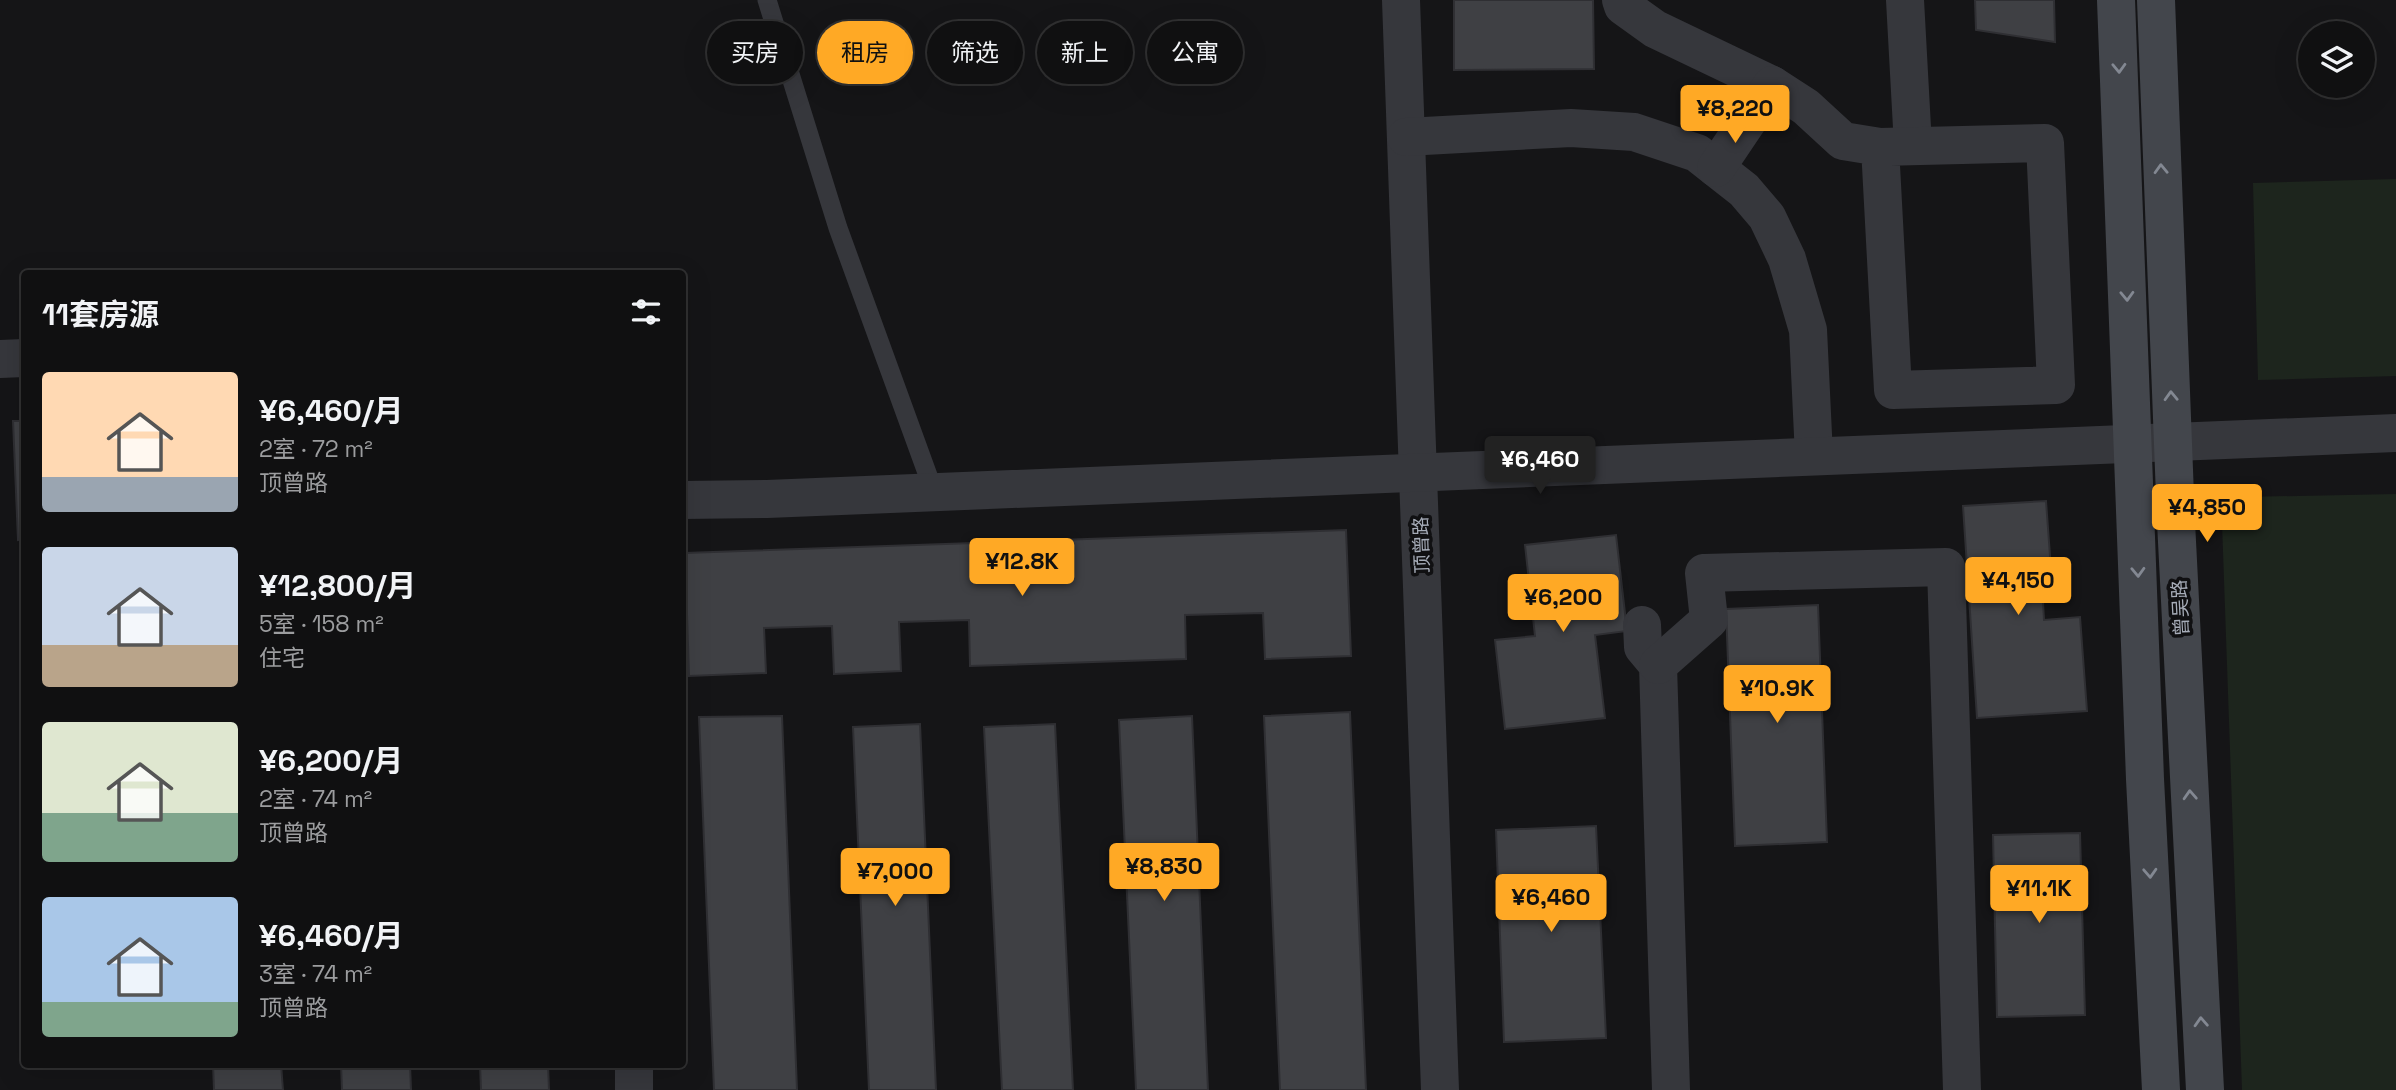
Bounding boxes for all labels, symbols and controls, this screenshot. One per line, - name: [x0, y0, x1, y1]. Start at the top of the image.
- chip: 买房: [707, 21, 803, 84]
- chip: 租房: [817, 21, 913, 84]
- chip: 筛选: [927, 21, 1023, 84]
- chip: 新上: [1037, 21, 1133, 84]
- chip: 公寓: [1147, 21, 1243, 84]
- map controls: [2298, 21, 2375, 98]
- button: layers: [2298, 21, 2375, 98]
- one-way arrow: [2111, 63, 2126, 74]
- pin: ¥8,220: [1678, 86, 1792, 145]
- text: ¥8,220: [1696, 93, 1774, 123]
- one-way arrow: [2154, 163, 2169, 174]
- one-way arrow: [2120, 290, 2135, 301]
- icon: filters: [627, 293, 665, 331]
- text: 11套房源: [42, 295, 159, 334]
- one-way arrow: [2163, 390, 2178, 401]
- text: ¥6,460/月: [259, 391, 404, 430]
- icon: home: [98, 400, 182, 484]
- text: 2室 · 72 m²: [259, 434, 373, 464]
- pin: ¥6,460: [1483, 436, 1597, 496]
- text: ¥6,460: [1501, 444, 1579, 474]
- text: 顶曾路: [259, 468, 328, 498]
- pin: ¥4,850: [2150, 484, 2264, 544]
- text: ¥4,850: [2168, 492, 2246, 522]
- street label: 顶曾路: [1408, 516, 1435, 574]
- pin: ¥12.8K: [965, 538, 1079, 598]
- text: ¥12.8K: [985, 546, 1059, 576]
- pin: ¥4,150: [1961, 558, 2075, 617]
- text: ¥4,150: [1981, 565, 2055, 595]
- text: ¥12,800/月: [259, 566, 416, 605]
- one-way arrow: [2130, 567, 2145, 578]
- pin: ¥6,200: [1506, 574, 1620, 634]
- icon: home: [98, 575, 182, 659]
- street label: 曾吴路: [2167, 579, 2194, 637]
- text: ¥6,200: [1524, 582, 1602, 612]
- text: 5室 · 158 m²: [259, 609, 384, 639]
- text: 住宅: [259, 643, 305, 673]
- pin: ¥10.9K: [1720, 666, 1834, 725]
- text: ¥10.9K: [1740, 673, 1814, 703]
- text: ¥6,200/月: [259, 741, 403, 780]
- icon: home: [98, 750, 182, 834]
- text: 2室 · 74 m²: [259, 784, 372, 814]
- one-way arrow: [2182, 789, 2197, 800]
- text: 顶曾路: [259, 818, 328, 848]
- pin: ¥8,830: [1107, 844, 1221, 903]
- pin: ¥7,000: [838, 848, 952, 908]
- text: ¥8,830: [1125, 851, 1203, 881]
- text: ¥7,000: [857, 856, 933, 886]
- pin: ¥11.1K: [1982, 866, 2096, 925]
- one-way arrow: [2143, 867, 2158, 878]
- text: ¥11.1K: [2006, 873, 2072, 903]
- pin: ¥6,460: [1494, 874, 1608, 934]
- text: ¥6,460: [1512, 882, 1590, 912]
- text: ¥6,460/月: [259, 916, 404, 955]
- icon: home: [98, 925, 182, 1009]
- text: 3室 · 74 m²: [259, 959, 372, 989]
- text: 顶曾路: [259, 993, 328, 1023]
- one-way arrow: [2194, 1016, 2209, 1027]

